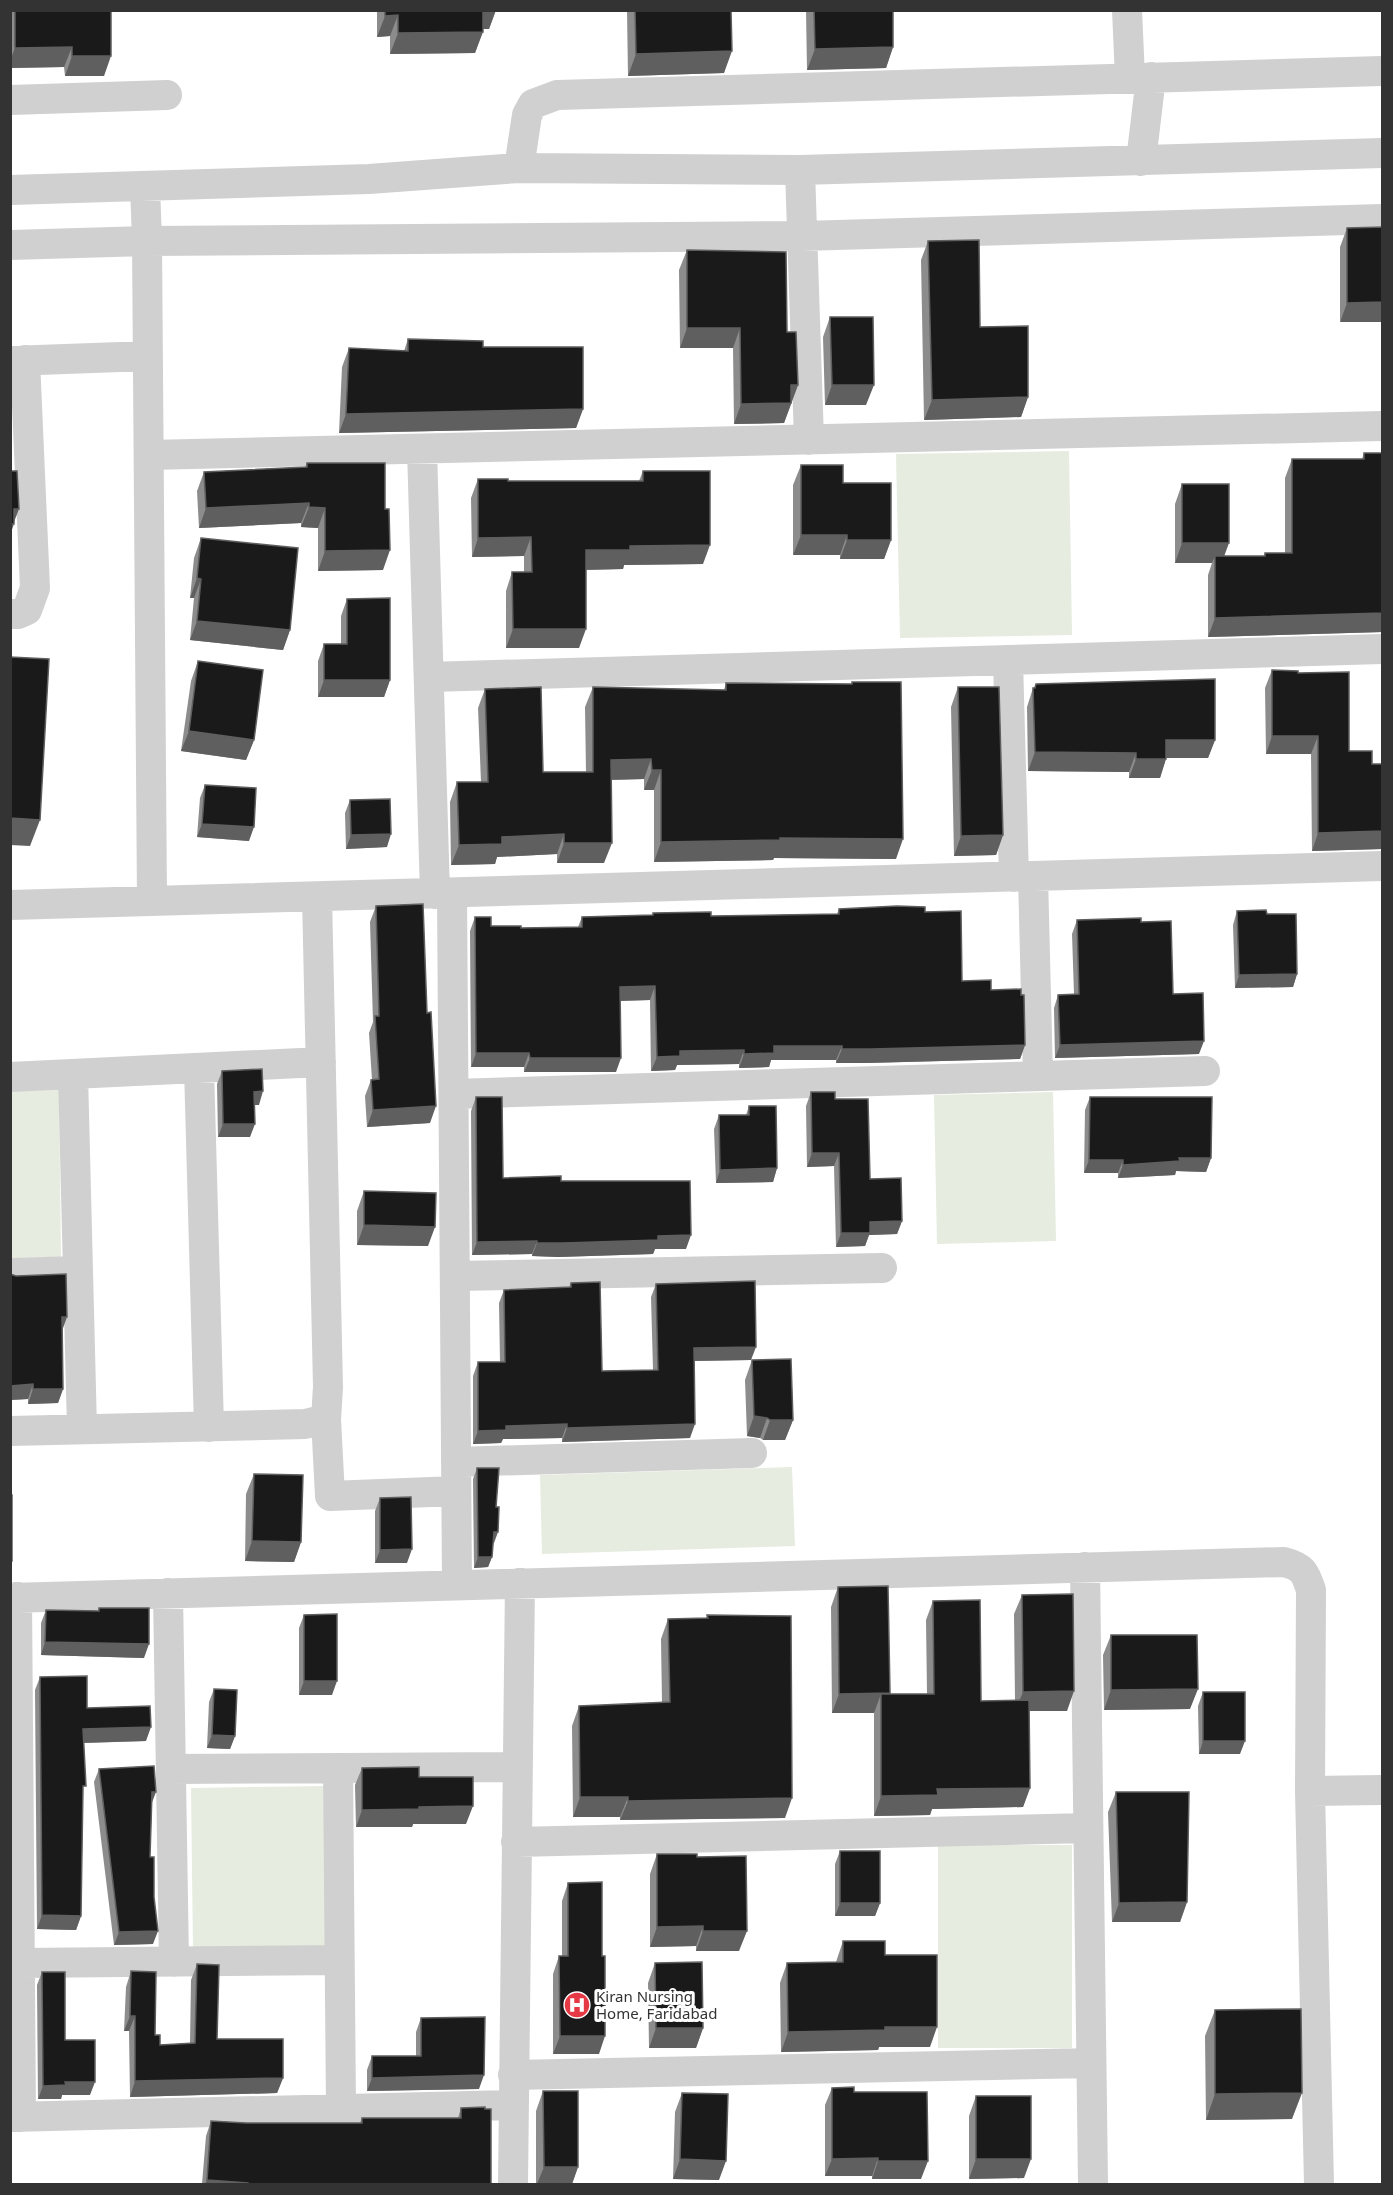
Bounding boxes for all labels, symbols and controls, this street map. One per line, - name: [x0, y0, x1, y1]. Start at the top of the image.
- place label: Kiran Nursing Home, Faridabad: [596, 1986, 717, 2023]
- hospital icon: Kiran Nursing Home, Faridabad: [562, 1990, 592, 2020]

